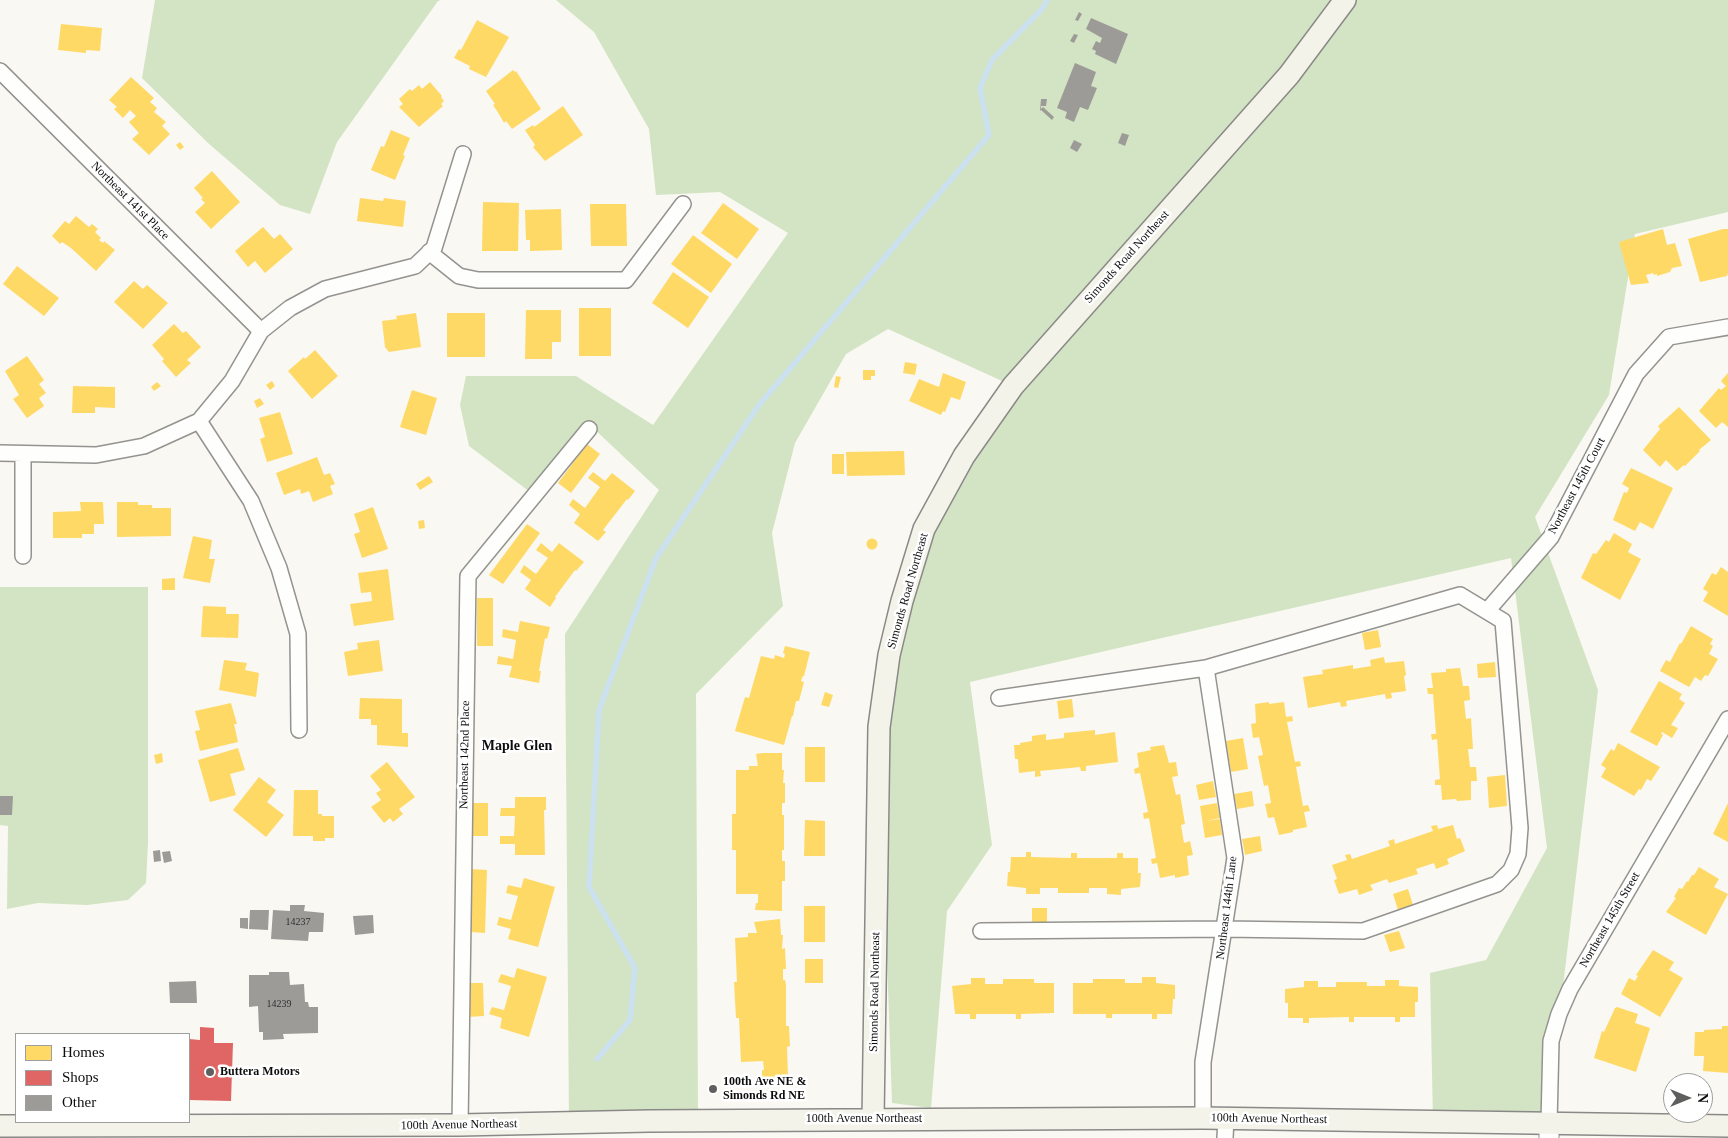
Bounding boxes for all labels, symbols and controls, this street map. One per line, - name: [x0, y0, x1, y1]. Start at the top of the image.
- street label: Northeast 141st Place: [88, 159, 172, 243]
- street label: Simonds Road Northeast: [1082, 208, 1172, 306]
- street label: Northeast 145th Court: [1545, 435, 1609, 537]
- street label: Simonds Road Northeast: [885, 531, 931, 651]
- street label: Northeast 142nd Place: [457, 701, 473, 809]
- district label: Maple Glen: [482, 738, 552, 754]
- street label: Northeast 144th Lane: [1214, 856, 1240, 960]
- street label: Northeast 145th Street: [1577, 870, 1643, 970]
- house number: 14237: [286, 916, 310, 928]
- street label: Simonds Road Northeast: [867, 932, 883, 1052]
- house number: 14239: [266, 998, 292, 1010]
- legend: [15, 1033, 190, 1123]
- text: Homes: [62, 1044, 105, 1060]
- place label: Buttera Motors: [220, 1065, 300, 1079]
- marker: Buttera Motors: [204, 1066, 216, 1078]
- text: Shops: [62, 1069, 99, 1085]
- north arrow: [1663, 1073, 1713, 1123]
- place label: 100th Ave NE & Simonds Rd NE: [723, 1075, 806, 1103]
- marker: 100th Ave NE & Simonds Rd NE: [707, 1083, 719, 1095]
- text: N: [1695, 1093, 1710, 1103]
- text: Other: [62, 1094, 96, 1110]
- street label: 100th Avenue Northeast: [1211, 1111, 1327, 1127]
- street label: 100th Avenue Northeast: [806, 1112, 922, 1126]
- street label: 100th Avenue Northeast: [401, 1117, 517, 1133]

